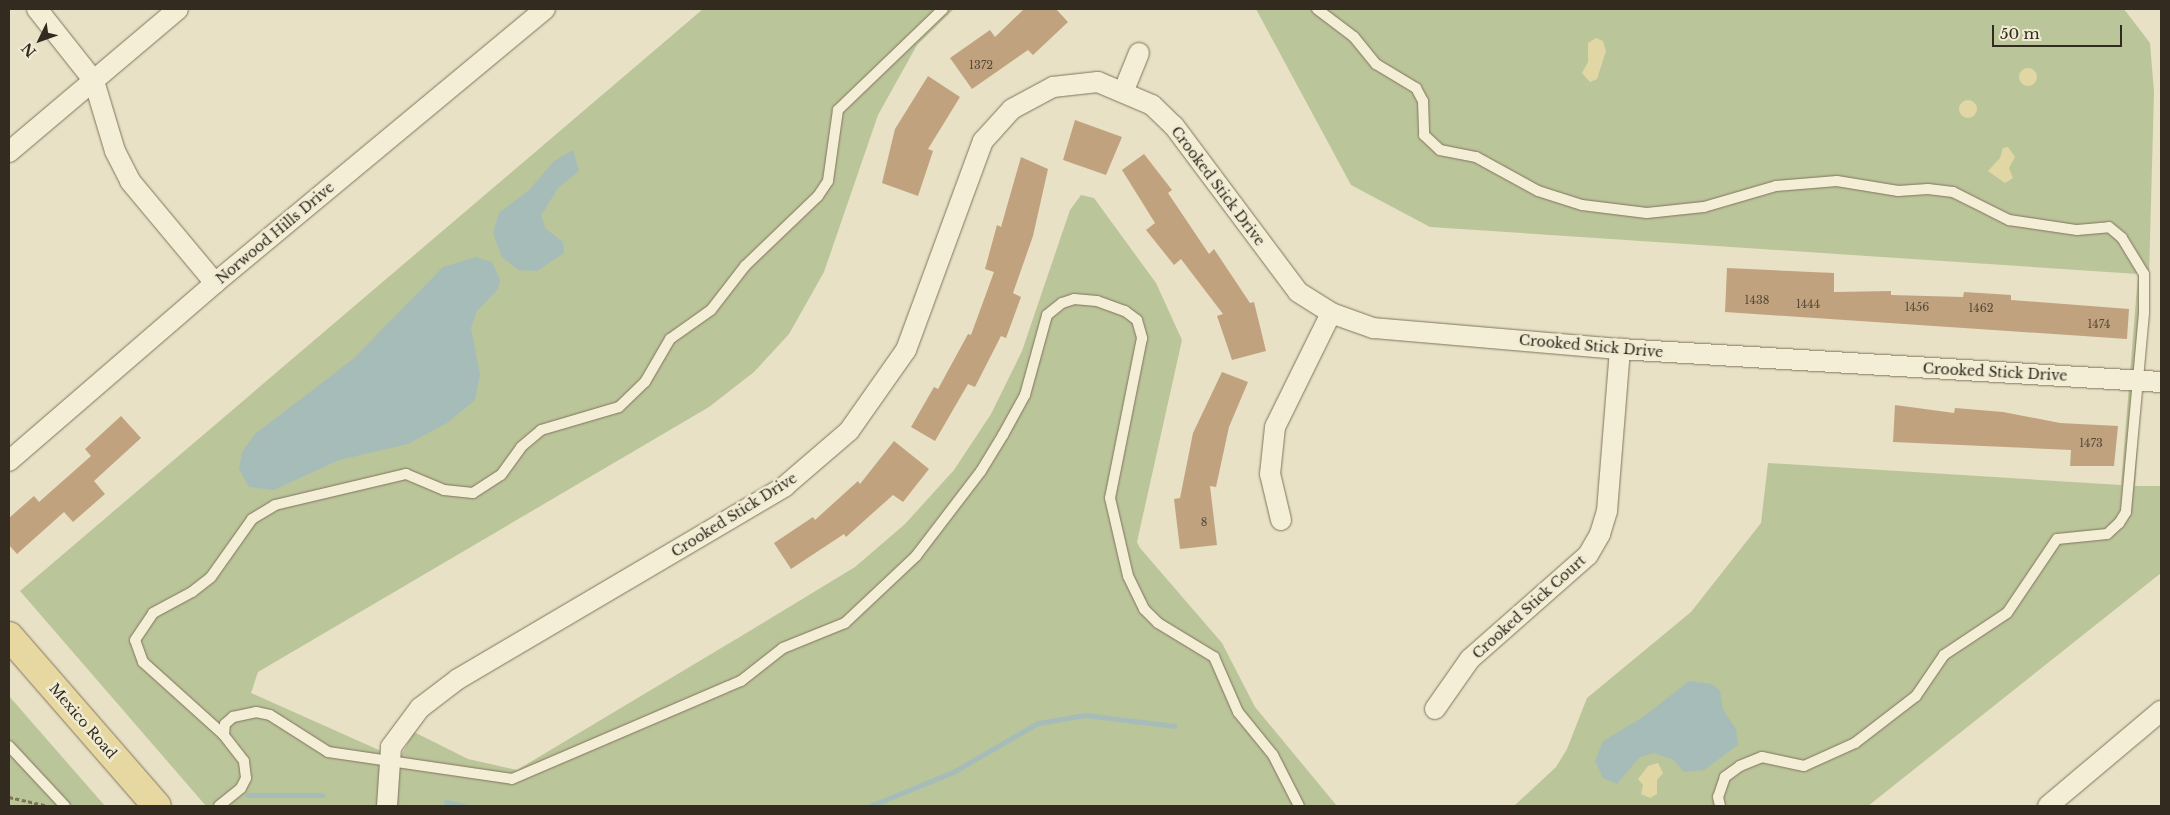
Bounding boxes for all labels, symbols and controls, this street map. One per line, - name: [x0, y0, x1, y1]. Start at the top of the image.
- north arrow: [15, 15, 65, 65]
- scale bar: [1995, 15, 2125, 47]
- text: 50 m: [2000, 24, 2040, 43]
- text: N: [18, 39, 40, 61]
- house number: 1372: [969, 58, 993, 72]
- street label: Crooked Stick Drive: [1168, 123, 1268, 249]
- street label: Norwood Hills Drive: [213, 179, 337, 287]
- house number: 1438: [1745, 293, 1769, 307]
- house number: 1444: [1796, 297, 1820, 311]
- house number: 1456: [1905, 300, 1929, 314]
- house number: 1462: [1968, 301, 1994, 315]
- house number: 1474: [2087, 317, 2111, 331]
- street label: Crooked Stick Drive: [1518, 331, 1664, 361]
- street label: Crooked Stick Drive: [1922, 360, 2068, 384]
- house number: 1473: [2079, 436, 2103, 450]
- street label: Crooked Stick Drive: [668, 469, 800, 561]
- house number: 8: [1201, 515, 1207, 529]
- street label: Crooked Stick Court: [1469, 552, 1589, 662]
- street label: Mexico Road: [46, 680, 120, 762]

